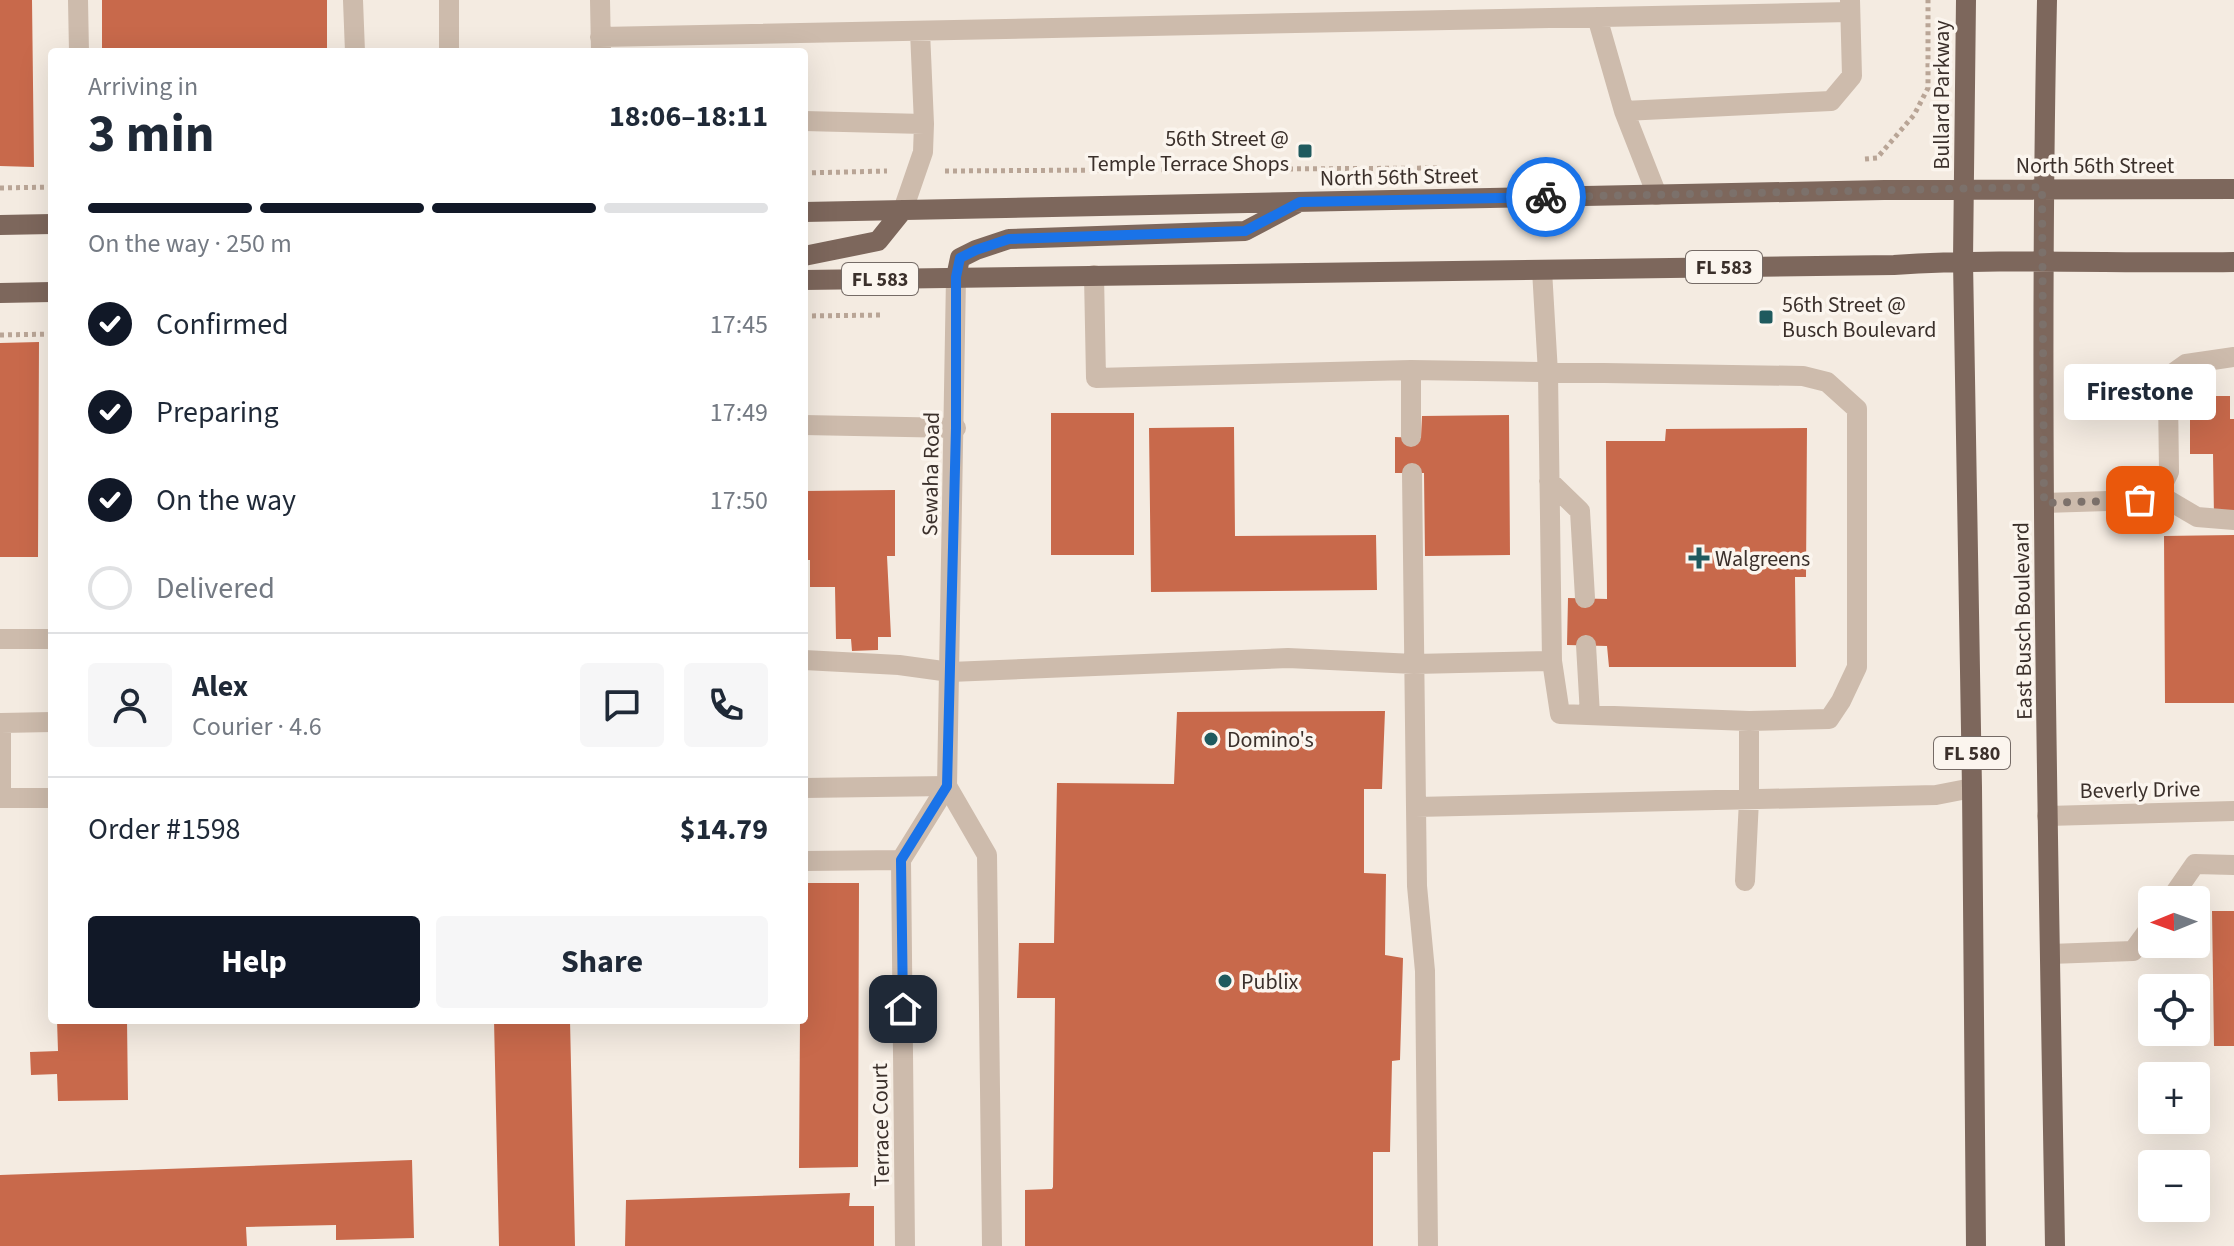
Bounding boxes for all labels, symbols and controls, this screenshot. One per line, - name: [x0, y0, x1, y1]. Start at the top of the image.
- street label: Bullard Parkway: [1926, 20, 1958, 170]
- text: Arriving in: [88, 68, 198, 105]
- text: 18:06–18:11: [609, 95, 768, 138]
- text: 3 min: [88, 98, 215, 172]
- place label: 56th Street @ Temple Terrace Shops: [1087, 123, 1289, 180]
- marker: 56th Street @ Temple Terrace Shops: [1296, 142, 1314, 160]
- street label: North 56th Street: [2016, 150, 2175, 182]
- courier: [1506, 157, 1586, 237]
- street label: North 56th Street: [1320, 160, 1479, 194]
- icon: bike: [1524, 175, 1568, 219]
- text: On the way · 250 m: [88, 225, 292, 262]
- road number: FL 583: [1686, 251, 1762, 283]
- road number: FL 583: [842, 263, 918, 295]
- place label: 56th Street @ Busch Boulevard: [1782, 289, 1937, 346]
- icon: check: [88, 302, 132, 346]
- text: Confirmed: [156, 303, 289, 346]
- text: 17:45: [710, 306, 768, 343]
- marker: 56th Street @ Busch Boulevard: [1757, 308, 1775, 326]
- callout: Firestone: [2064, 364, 2216, 420]
- text: Firestone: [2086, 373, 2194, 410]
- icon: check: [88, 390, 132, 434]
- text: Preparing: [156, 391, 279, 434]
- text: 17:49: [710, 394, 768, 431]
- street label: Sewaha Road: [914, 412, 948, 536]
- pin: [2106, 466, 2174, 534]
- icon: check: [88, 478, 132, 522]
- icon: bag: [2118, 478, 2162, 522]
- text: On the way: [156, 479, 296, 522]
- text: 17:50: [710, 482, 768, 519]
- street label: East Busch Boulevard: [2005, 522, 2041, 720]
- place label: Walgreens: [1715, 543, 1810, 575]
- marker: Walgreens: [1690, 549, 1708, 567]
- text: Delivered: [156, 567, 275, 610]
- button: person: [88, 663, 172, 747]
- button: chat: [580, 663, 664, 747]
- button: phone: [684, 663, 768, 747]
- text: Alex: [192, 665, 248, 708]
- text: Courier · 4.6: [192, 708, 322, 745]
- place label: Domino's: [1227, 724, 1314, 756]
- marker: Domino's: [1202, 730, 1220, 748]
- road number: FL 580: [1934, 737, 2010, 769]
- street label: Beverly Drive: [2079, 773, 2201, 807]
- text: Order #1598: [88, 808, 241, 851]
- text: $14.79: [680, 808, 768, 851]
- north arrow: [2138, 886, 2210, 958]
- map controls: [2138, 886, 2210, 1222]
- button: Help: [88, 916, 420, 1008]
- button: Share: [436, 916, 768, 1008]
- place label: Publix: [1241, 966, 1299, 998]
- marker: Publix: [1216, 972, 1234, 990]
- button: locate: [2138, 974, 2210, 1046]
- pin: [869, 975, 937, 1043]
- icon: home: [881, 987, 925, 1031]
- street label: Terrace Court: [864, 1062, 898, 1187]
- button: +: [2138, 1062, 2210, 1134]
- button: −: [2138, 1150, 2210, 1222]

